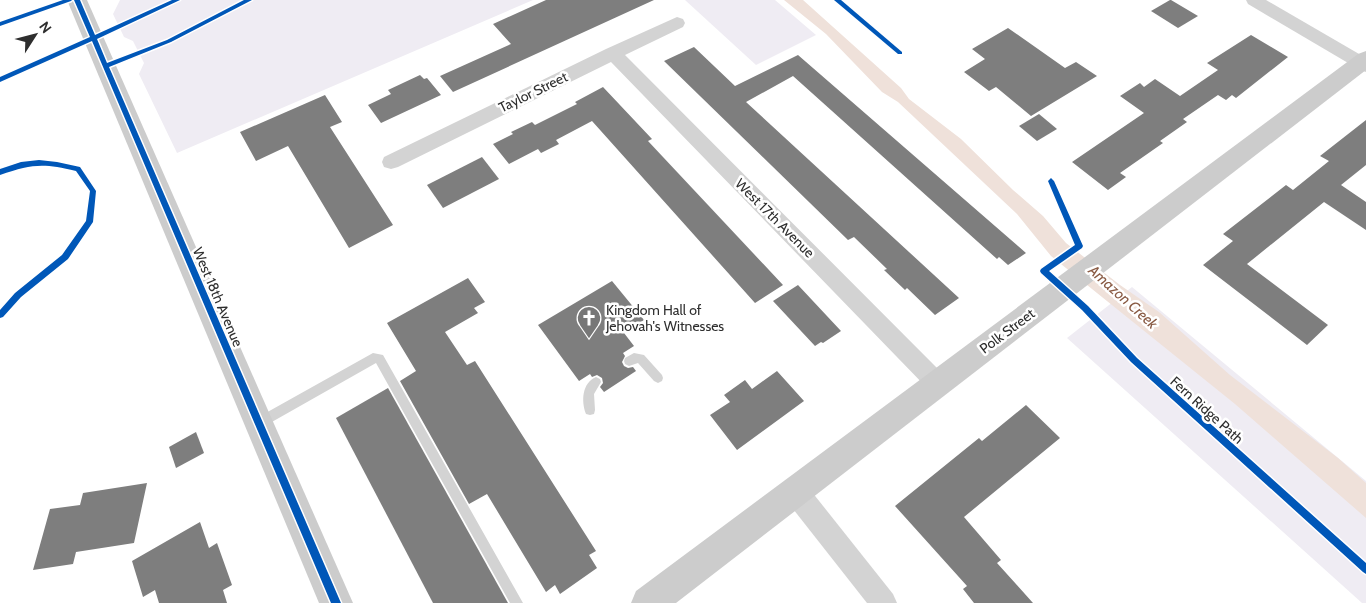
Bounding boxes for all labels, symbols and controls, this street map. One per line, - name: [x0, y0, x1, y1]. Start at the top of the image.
- north arrow: [10, 10, 60, 60]
- text: N: [35, 18, 56, 37]
- street label: Taylor Street: [496, 67, 571, 116]
- street label: West 17th Avenue: [732, 175, 818, 261]
- street label: West 18th Avenue: [189, 244, 247, 350]
- water label: Amazon Creek: [1084, 261, 1162, 333]
- place label: Kingdom Hall of Jehovah's Witnesses: [605, 301, 724, 335]
- street label: Polk Street: [976, 304, 1038, 358]
- church icon: Kingdom Hall of Jehovah's Witnesses: [576, 305, 602, 339]
- street label: Fern Ridge Path: [1167, 372, 1247, 448]

